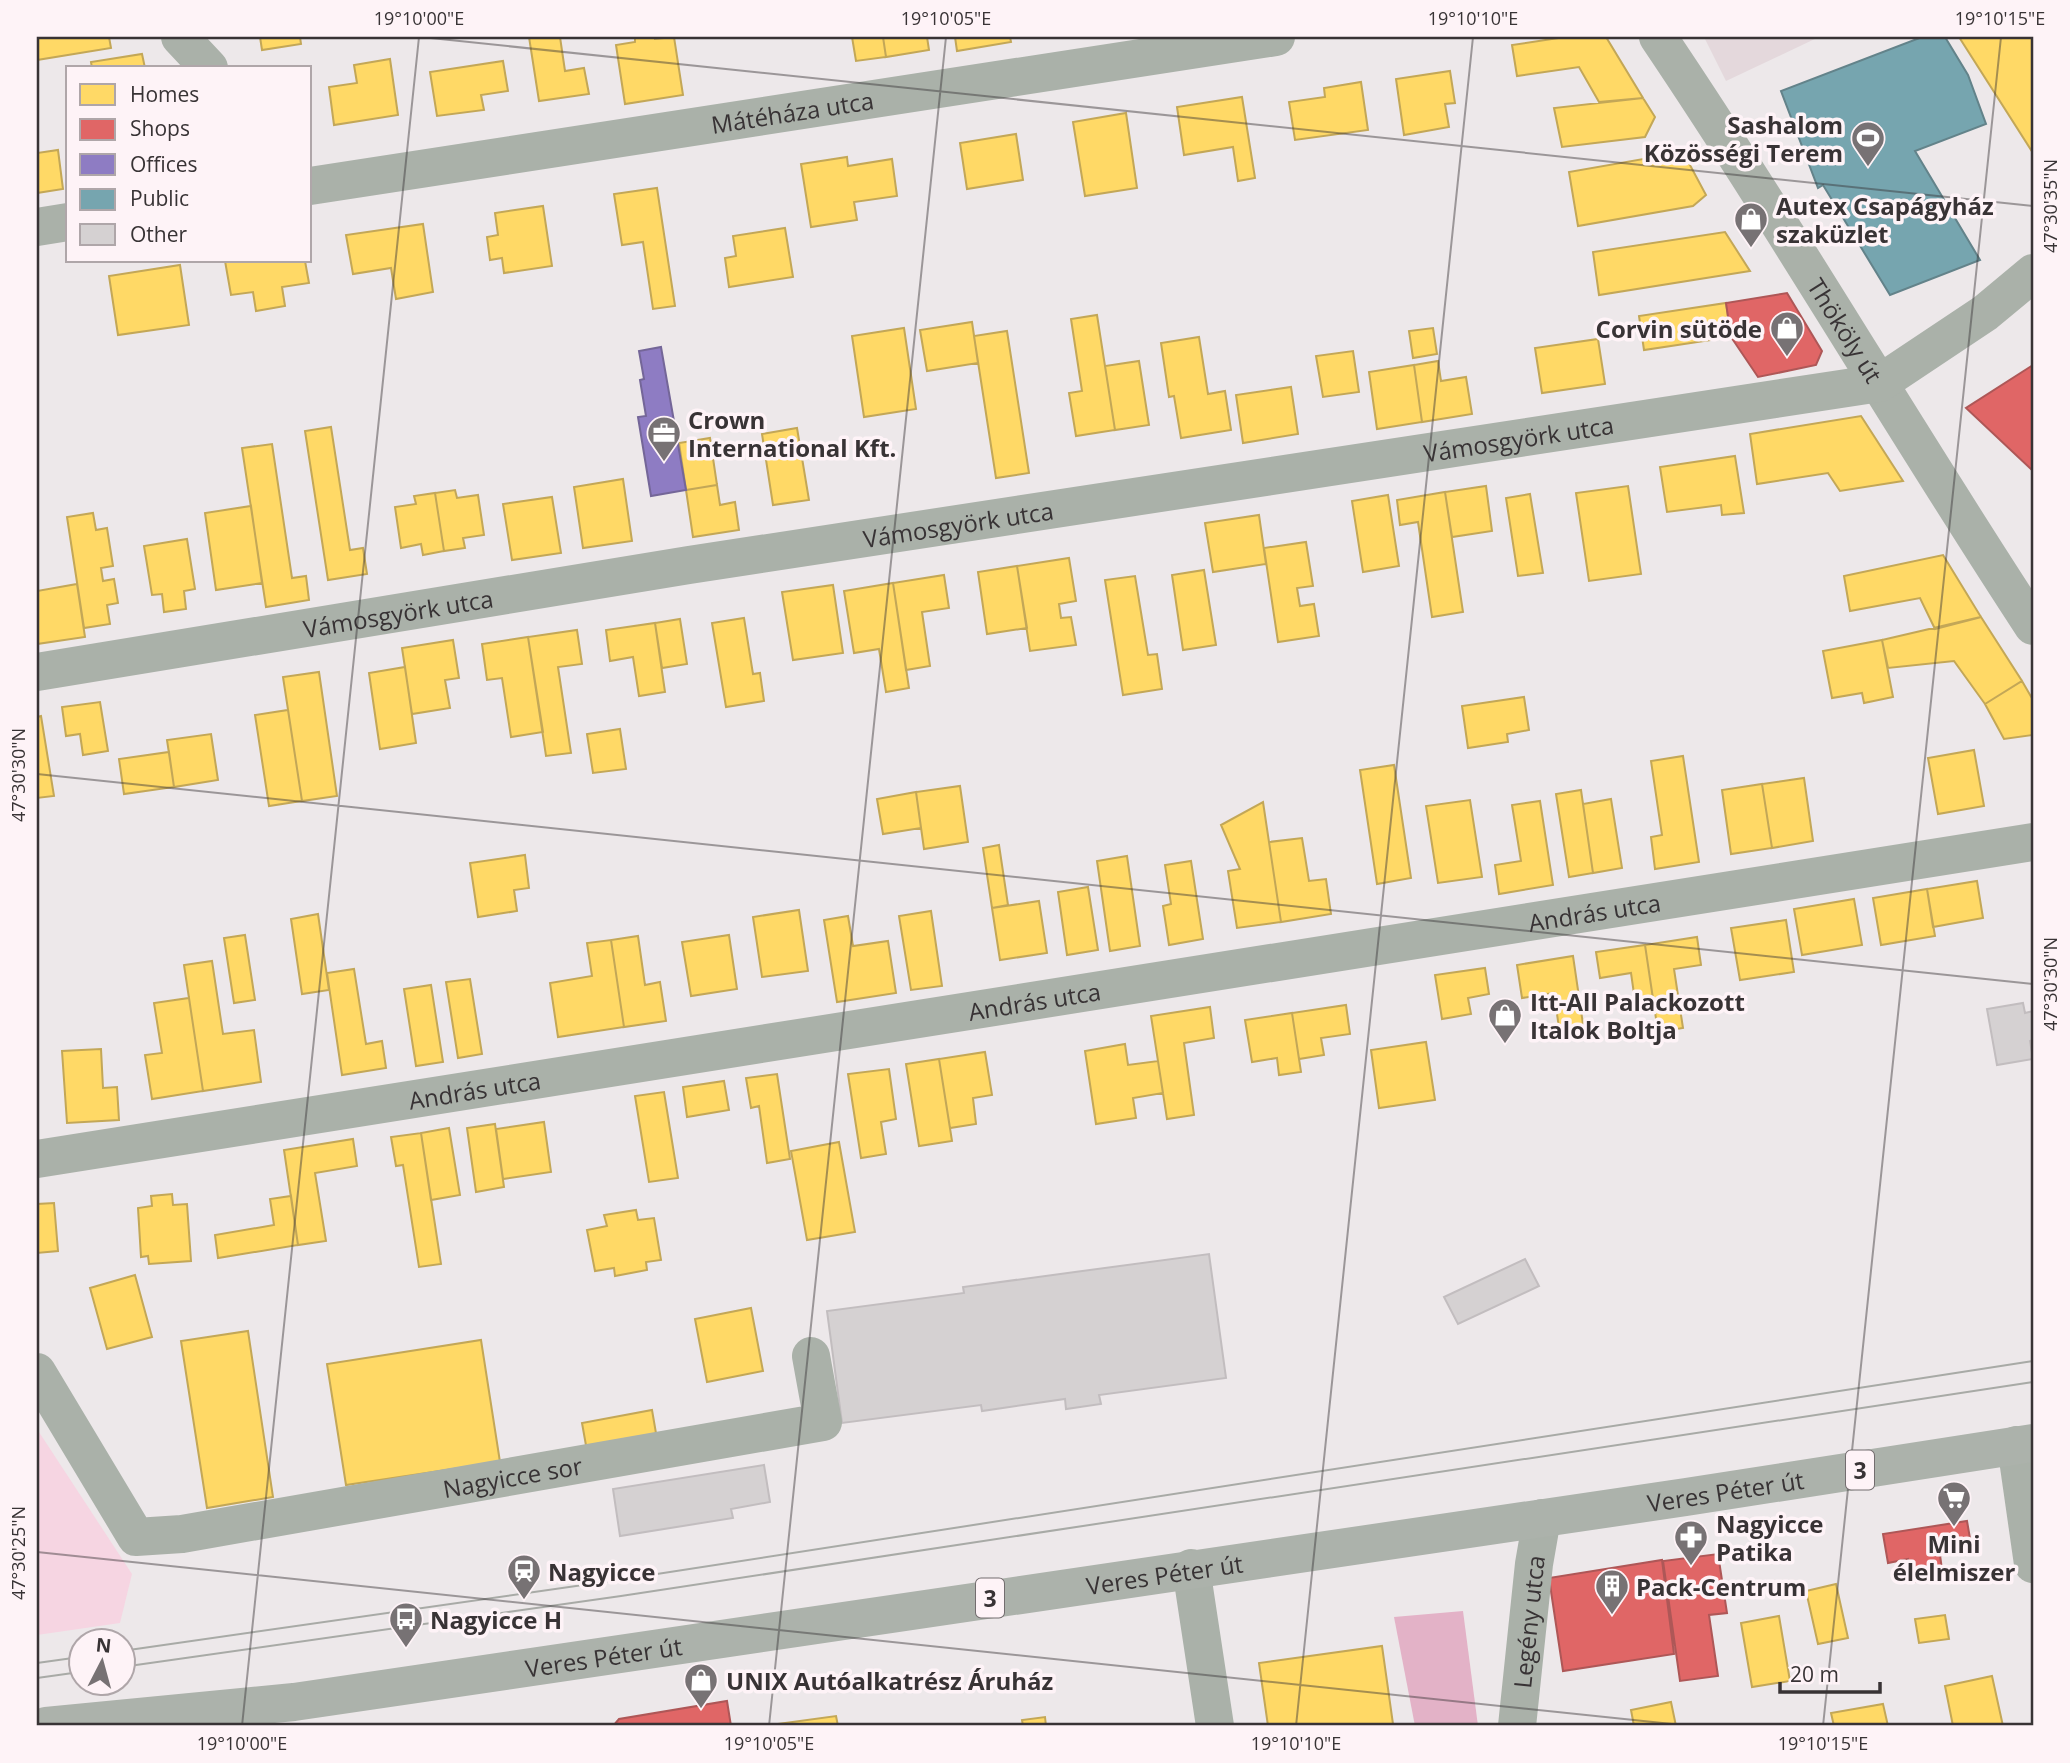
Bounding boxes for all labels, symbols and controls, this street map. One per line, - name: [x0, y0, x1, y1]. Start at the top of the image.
- text: 19°10'00"E: [374, 6, 464, 30]
- text: 19°10'05"E: [901, 6, 991, 30]
- text: 19°10'10"E: [1428, 6, 1518, 30]
- text: 19°10'15"E: [1955, 6, 2045, 30]
- legend: [66, 66, 312, 262]
- text: Homes: [130, 80, 199, 108]
- street label: Mátéháza utca: [709, 83, 876, 140]
- place label: Sashalom Közösségi Terem: [1644, 108, 1843, 169]
- text: Shops: [130, 114, 190, 142]
- sports icon: Sashalom Közösségi Terem: [1849, 119, 1887, 168]
- text: Offices: [130, 150, 198, 178]
- text: 47°30'35"N: [2038, 159, 2062, 253]
- text: Public: [130, 184, 189, 212]
- place label: Autex Csapágyház szaküzlet: [1776, 189, 1994, 250]
- shop icon: Autex Csapágyház szaküzlet: [1732, 200, 1770, 249]
- text: Other: [130, 220, 187, 248]
- street label: Thököly út: [1801, 272, 1891, 388]
- shop icon: Corvin sütöde: [1768, 309, 1806, 358]
- place label: Corvin sütöde: [1596, 312, 1762, 345]
- place label: Crown International Kft.: [688, 403, 896, 464]
- street label: Vámosgyörk utca: [1421, 407, 1616, 469]
- office icon: Crown International Kft.: [645, 414, 683, 463]
- street label: Vámosgyörk utca: [861, 493, 1056, 555]
- street label: Vámosgyörk utca: [301, 581, 496, 645]
- text: 47°30'30"N: [6, 728, 30, 822]
- street label: András utca: [1526, 885, 1663, 938]
- text: 47°30'30"N: [2038, 937, 2062, 1031]
- street label: András utca: [966, 974, 1103, 1027]
- place label: Itt-All Palackozott Italok Boltja: [1530, 985, 1745, 1046]
- shop icon: Itt-All Palackozott Italok Boltja: [1486, 996, 1524, 1045]
- street label: András utca: [406, 1063, 543, 1116]
- street label: Nagyicce sor: [440, 1448, 585, 1505]
- road number: 3: [1846, 1450, 1874, 1490]
- street label: Veres Péter út: [1645, 1462, 1806, 1519]
- supermarket icon: Mini élelmiszer: [1935, 1479, 1973, 1528]
- text: 47°30'25"N: [6, 1506, 30, 1600]
- place label: Nagyicce Patika: [1716, 1507, 1823, 1568]
- pharmacy icon: Nagyicce Patika: [1672, 1518, 1710, 1567]
- place label: Mini élelmiszer: [1893, 1527, 2015, 1588]
- street label: Veres Péter út: [1084, 1546, 1245, 1602]
- station icon: Nagyicce: [505, 1552, 543, 1601]
- street label: Legény utca: [1505, 1552, 1552, 1690]
- place label: Nagyicce: [548, 1555, 655, 1588]
- building icon: Pack-Centrum: [1593, 1567, 1631, 1616]
- place label: Pack-Centrum: [1636, 1570, 1806, 1603]
- road number: 3: [976, 1578, 1004, 1618]
- bus stop icon: Nagyicce H: [387, 1600, 425, 1649]
- place label: Nagyicce H: [430, 1603, 562, 1636]
- north arrow: [66, 1626, 136, 1696]
- street label: Veres Péter út: [523, 1629, 684, 1684]
- text: N: [95, 1631, 113, 1659]
- scale bar: [1780, 1651, 1879, 1695]
- text: 20 m: [1790, 1660, 1839, 1688]
- shop icon: UNIX Autóalkatrész Áruház: [682, 1661, 720, 1710]
- place label: UNIX Autóalkatrész Áruház: [726, 1664, 1053, 1697]
- text: 19°10'00"E: [197, 1731, 287, 1755]
- text: 19°10'05"E: [724, 1731, 814, 1755]
- text: 19°10'10"E: [1251, 1731, 1341, 1755]
- text: 19°10'15"E: [1778, 1731, 1868, 1755]

